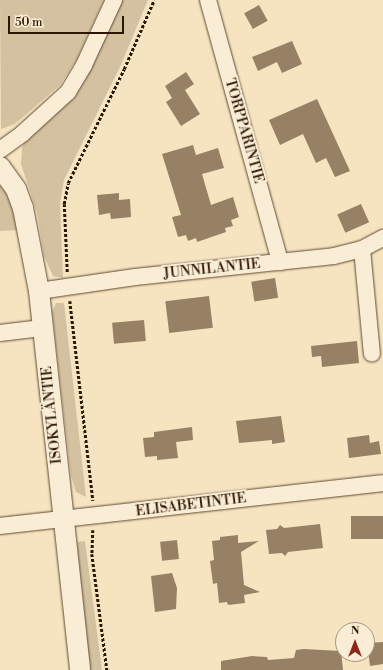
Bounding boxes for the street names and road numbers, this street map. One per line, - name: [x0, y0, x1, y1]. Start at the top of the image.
- street label: TORPPARINTIE: [221, 77, 267, 185]
- street label: JUNNILANTIE: [163, 256, 261, 282]
- street label: ISOKYLÄNTIE: [39, 365, 65, 465]
- street label: ELISABETINTIE: [135, 490, 247, 520]

